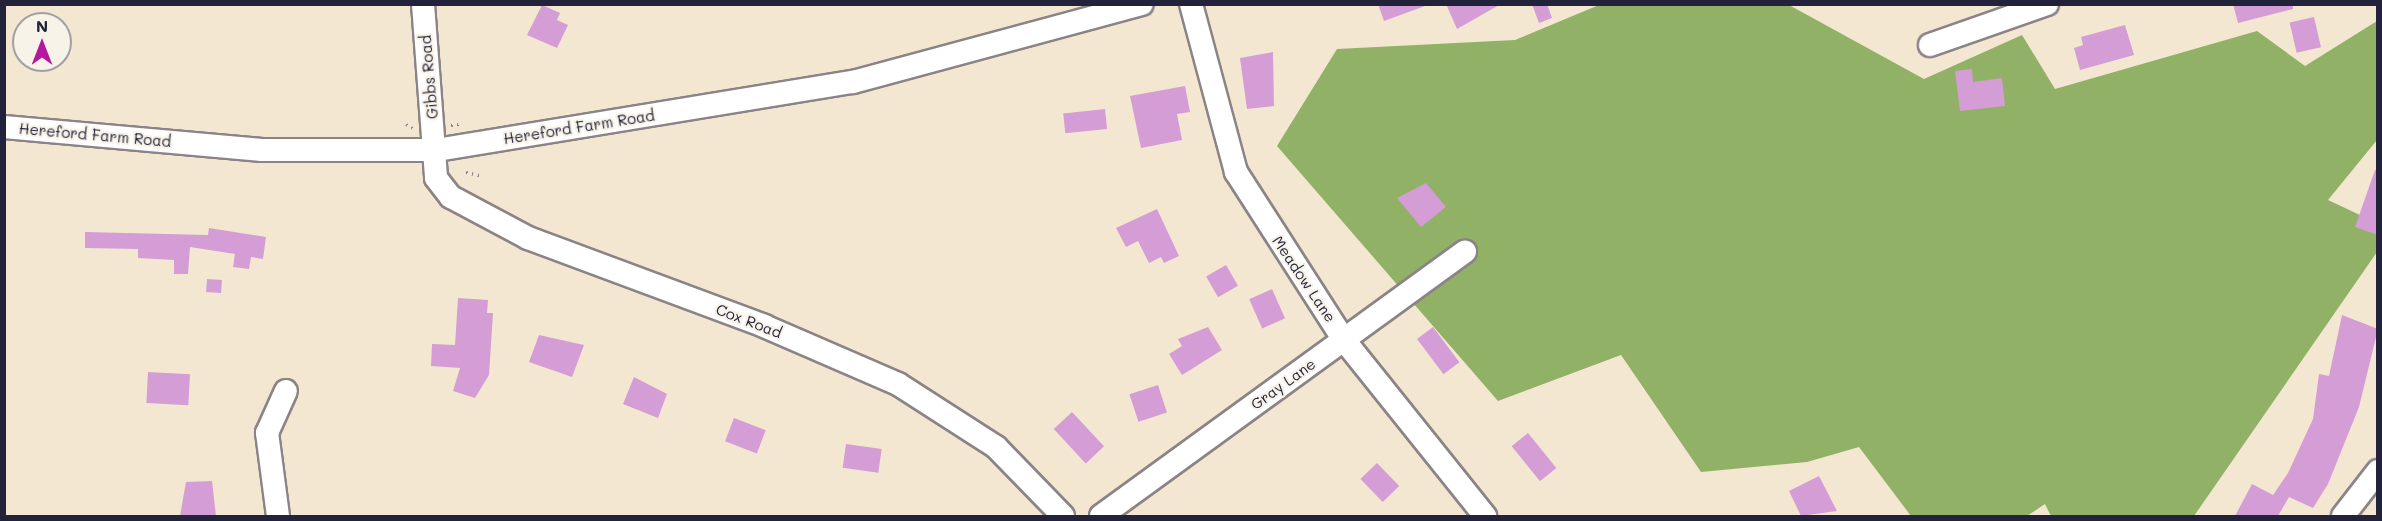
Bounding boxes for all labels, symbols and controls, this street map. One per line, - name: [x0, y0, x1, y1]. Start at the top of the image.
- north arrow: [12, 12, 72, 72]
- text: N: [36, 15, 48, 36]
- street label: Gibbs Road: [416, 34, 442, 120]
- street label: Hereford Farm Road: [502, 106, 656, 148]
- street label: Hereford Farm Road: [18, 119, 172, 151]
- street label: Meadow Lane: [1269, 232, 1339, 326]
- street label: Cox Road: [713, 300, 785, 342]
- street label: Gray Lane: [1247, 355, 1319, 413]

